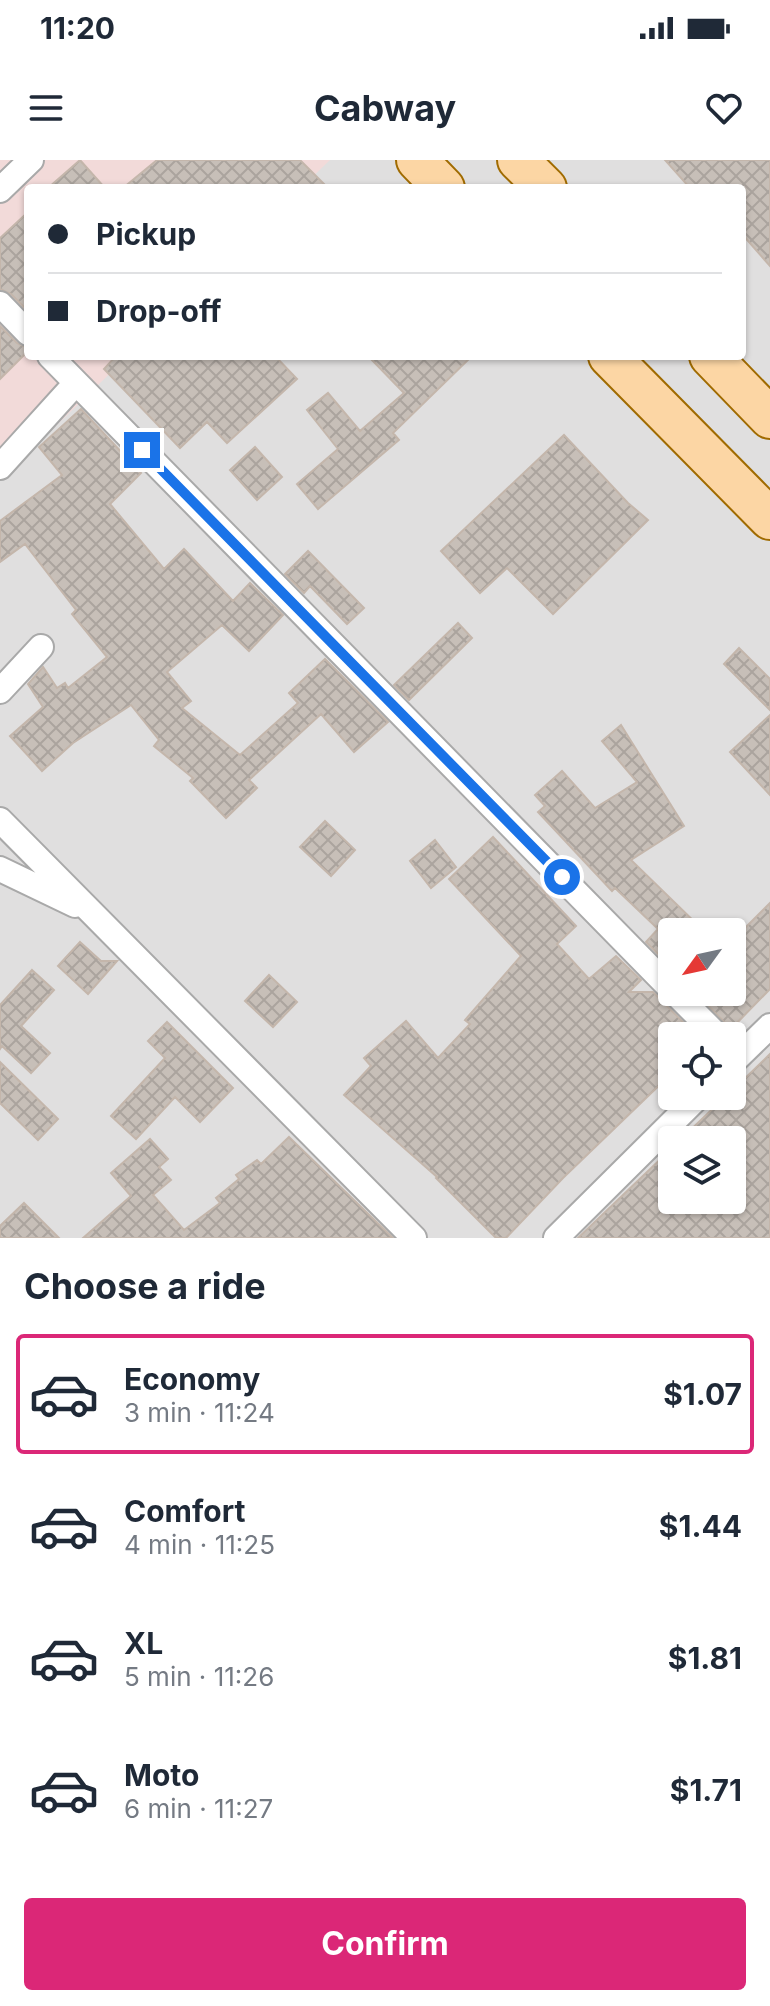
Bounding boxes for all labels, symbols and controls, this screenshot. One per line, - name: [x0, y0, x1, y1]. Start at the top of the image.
- text: 11:20: [40, 10, 115, 46]
- icon: menu: [24, 86, 68, 130]
- text: Cabway: [314, 86, 456, 130]
- icon: heart: [702, 86, 746, 130]
- text: Pickup: [96, 216, 196, 252]
- text: Drop-off: [96, 293, 222, 329]
- route end: [124, 432, 160, 468]
- route start: [544, 859, 580, 895]
- north arrow: [658, 918, 746, 1006]
- map controls: [658, 918, 746, 1214]
- button: locate: [658, 1022, 746, 1110]
- button: layers: [658, 1126, 746, 1214]
- text: Choose a ride: [24, 1264, 266, 1308]
- icon: car: [28, 1358, 100, 1430]
- text: Economy: [124, 1361, 260, 1397]
- text: $1.07: [663, 1376, 742, 1412]
- text: 3 min · 11:24: [124, 1397, 275, 1428]
- icon: car: [28, 1490, 100, 1562]
- text: Comfort: [124, 1493, 245, 1529]
- text: $1.44: [659, 1508, 742, 1544]
- text: 4 min · 11:25: [124, 1529, 275, 1560]
- icon: car: [28, 1622, 100, 1694]
- text: XL: [124, 1625, 163, 1661]
- text: $1.81: [668, 1640, 742, 1676]
- text: 5 min · 11:26: [124, 1661, 274, 1692]
- icon: car: [28, 1754, 100, 1826]
- text: Moto: [124, 1757, 199, 1793]
- text: $1.71: [670, 1772, 742, 1808]
- text: 6 min · 11:27: [124, 1793, 273, 1824]
- button: Confirm: [24, 1898, 746, 1990]

